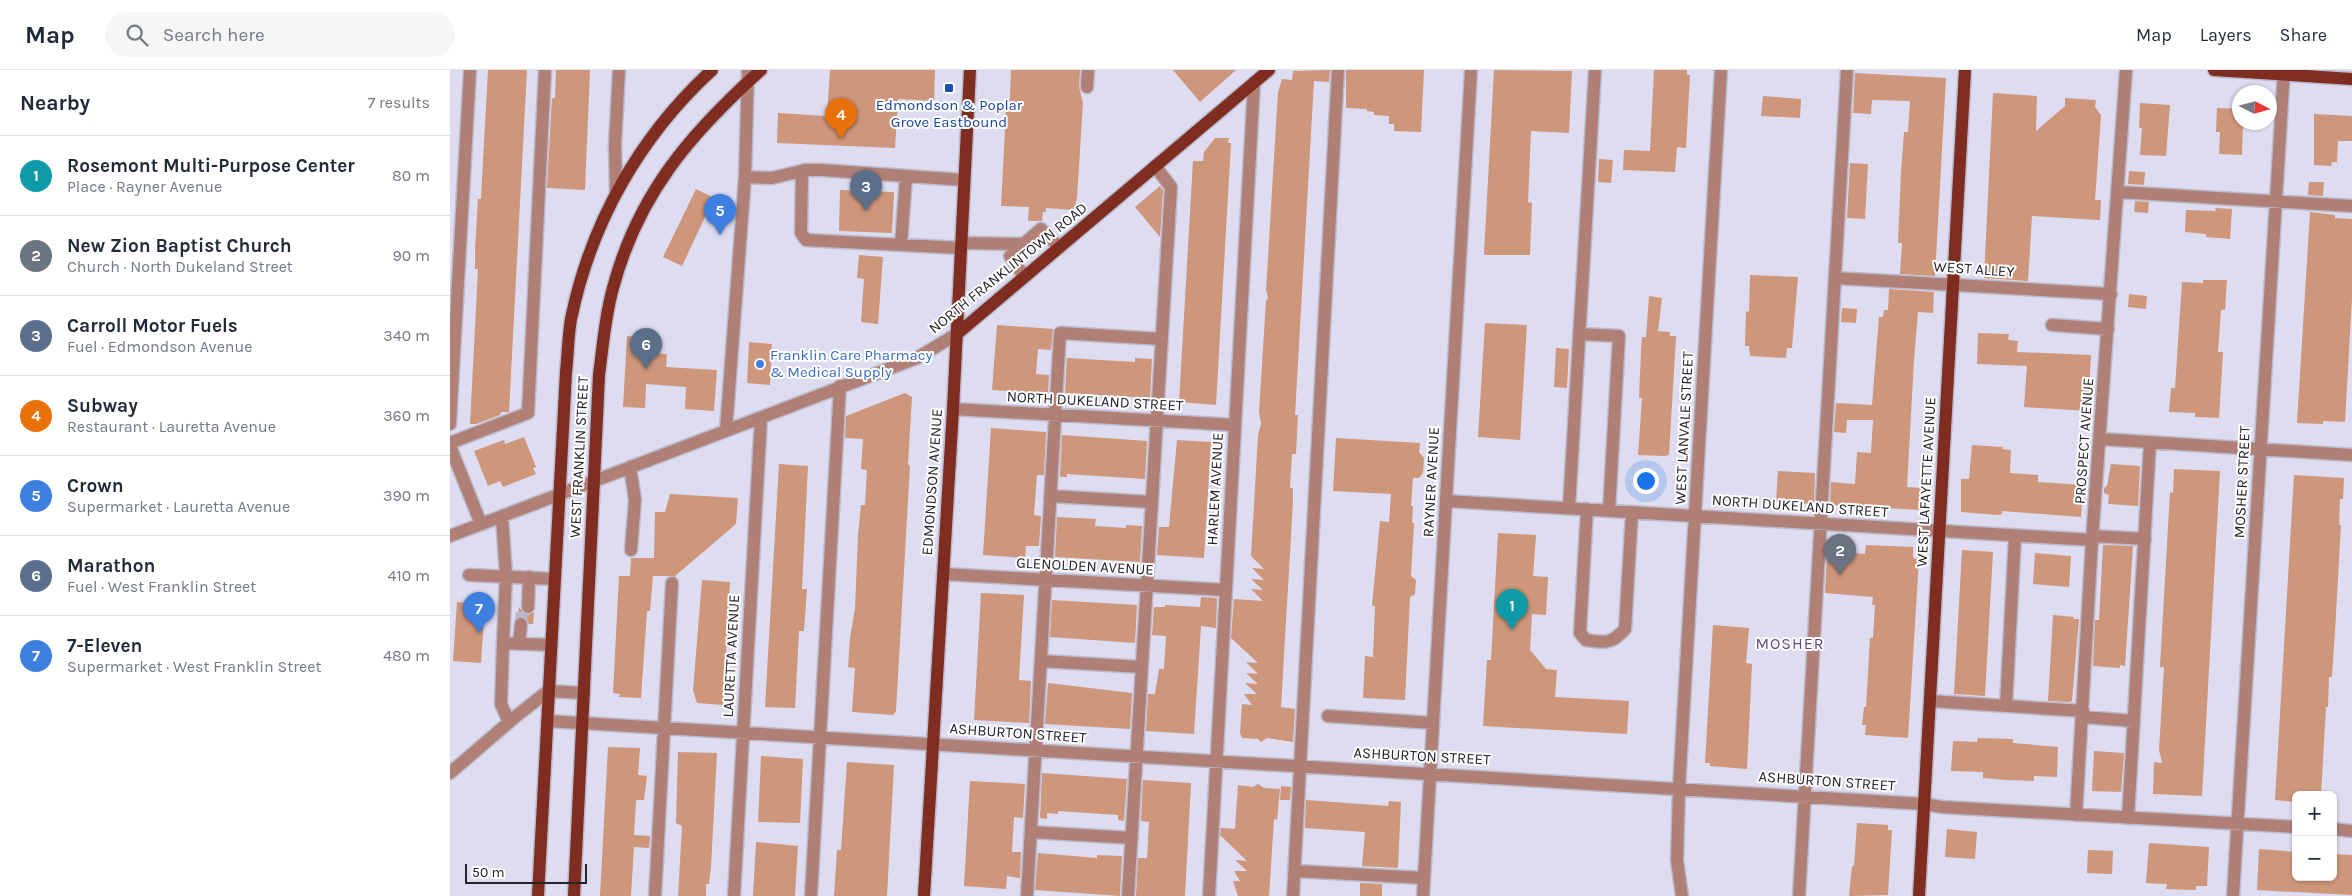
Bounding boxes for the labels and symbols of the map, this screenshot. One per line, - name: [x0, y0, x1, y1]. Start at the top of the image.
- marker: Edmondson & Poplar Grove Eastbound: [943, 82, 955, 94]
- north arrow: [2232, 85, 2277, 130]
- place label: Edmondson & Poplar Grove Eastbound: [876, 96, 1023, 131]
- pin: 4: [825, 98, 857, 139]
- pin: 3: [850, 170, 882, 211]
- pin: 5: [704, 194, 736, 235]
- street label: NORTH FRANKLINTOWN ROAD: [925, 199, 1091, 337]
- street label: WEST ALLEY: [1933, 257, 2016, 281]
- pin: 6: [630, 328, 662, 369]
- place label: Franklin Care Pharmacy & Medical Supply: [770, 346, 933, 381]
- street label: WEST LANVALE STREET: [1671, 350, 1697, 505]
- marker: Franklin Care Pharmacy & Medical Supply: [754, 358, 766, 370]
- street label: WEST FRANKLIN STREET: [566, 375, 592, 538]
- street label: PROSPECT AVENUE: [2071, 377, 2097, 505]
- street label: NORTH DUKELAND STREET: [1006, 387, 1184, 415]
- street label: WEST LAFAYETTE AVENUE: [1913, 397, 1939, 567]
- street label: EDMONDSON AVENUE: [918, 408, 946, 556]
- street label: MOSHER STREET: [2230, 425, 2254, 539]
- street label: RAYNER AVENUE: [1419, 426, 1443, 538]
- street label: HARLEM AVENUE: [1203, 432, 1227, 546]
- your location: [1633, 468, 1659, 494]
- street label: NORTH DUKELAND STREET: [1711, 491, 1889, 521]
- pin: 2: [1824, 534, 1856, 575]
- street label: GLENOLDEN AVENUE: [1016, 553, 1154, 579]
- pin: 1: [1496, 589, 1528, 630]
- pin: 7: [463, 592, 495, 633]
- street label: LAURETTA AVENUE: [719, 594, 743, 718]
- district label: MOSHER: [1755, 634, 1825, 653]
- street label: ASHBURTON STREET: [949, 719, 1088, 747]
- street label: ASHBURTON STREET: [1353, 743, 1491, 769]
- street label: ASHBURTON STREET: [1758, 767, 1897, 795]
- scale bar: [465, 861, 588, 884]

